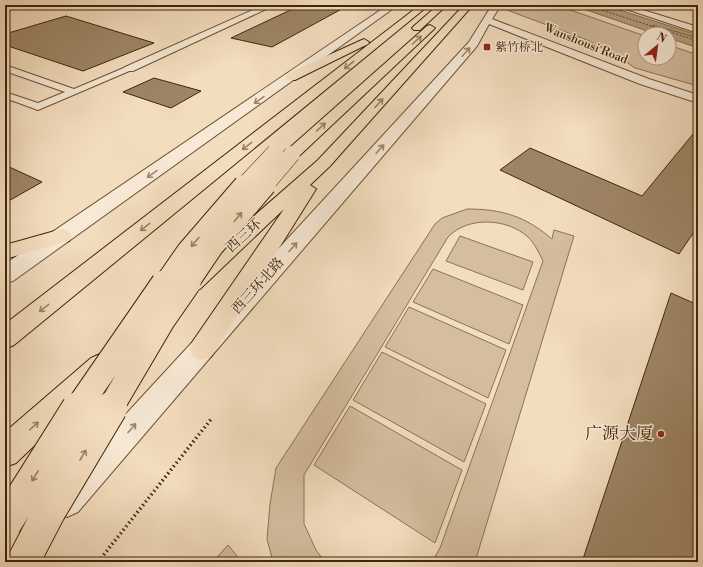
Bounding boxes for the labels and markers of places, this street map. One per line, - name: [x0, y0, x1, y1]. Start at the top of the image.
- place label: 紫竹桥北: [495, 40, 543, 55]
- marker: 紫竹桥北: [482, 42, 492, 52]
- place label: 广源大厦: [585, 423, 653, 445]
- marker: 广源大厦: [656, 429, 666, 439]

